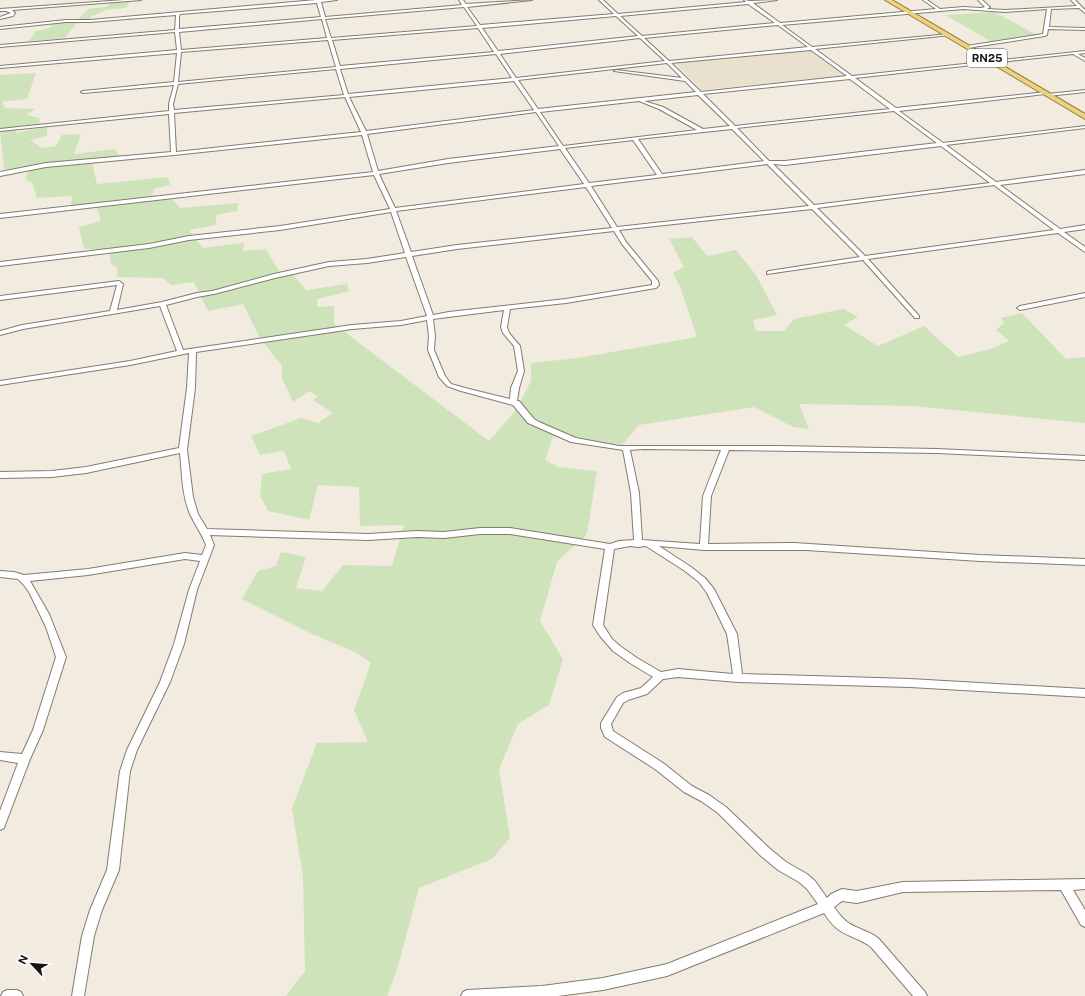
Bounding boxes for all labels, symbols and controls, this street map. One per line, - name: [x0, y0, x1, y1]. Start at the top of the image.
- road number: RN25: [967, 49, 1007, 67]
- north arrow: [12, 944, 52, 984]
- text: N: [16, 953, 30, 966]

